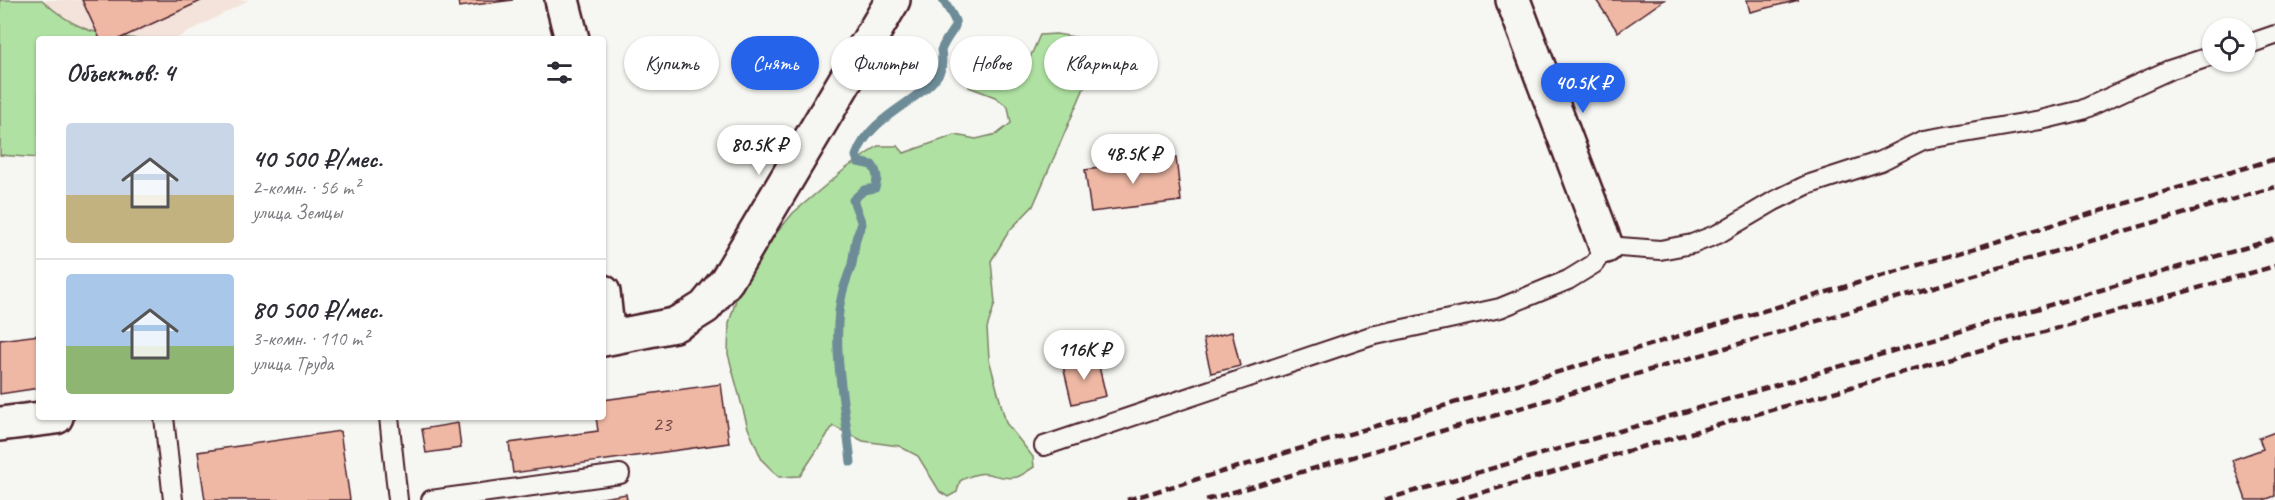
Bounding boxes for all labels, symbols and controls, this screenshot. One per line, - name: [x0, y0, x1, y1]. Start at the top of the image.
- map controls: [2202, 18, 2256, 72]
- button: locate: [2202, 18, 2256, 72]
- chip: Купить: [624, 36, 719, 90]
- chip: Снять: [731, 36, 819, 90]
- chip: Фильтры: [831, 36, 938, 90]
- chip: Новое: [950, 36, 1032, 90]
- chip: Квартира: [1044, 36, 1158, 90]
- text: Объектов: 4: [66, 56, 175, 89]
- icon: filters: [543, 56, 576, 89]
- pin: 40.5K ₽: [1528, 63, 1638, 114]
- text: 40.5K ₽: [1555, 70, 1611, 95]
- pin: 80.5K ₽: [704, 125, 814, 176]
- text: 80.5K ₽: [731, 132, 787, 157]
- pin: 48.5K ₽: [1078, 134, 1188, 185]
- text: 48.5K ₽: [1105, 141, 1161, 166]
- text: 40 500 ₽/мес.: [252, 142, 383, 175]
- icon: home: [114, 147, 186, 219]
- text: 2-комн. · 56 m²: [252, 175, 360, 200]
- text: улица Земцы: [252, 200, 342, 225]
- text: 80 500 ₽/мес.: [252, 293, 383, 326]
- icon: home: [114, 298, 186, 370]
- text: 3-комн. · 110 m²: [252, 326, 369, 351]
- pin: 116K ₽: [1035, 330, 1133, 381]
- text: 116K ₽: [1058, 337, 1110, 362]
- text: улица Труда: [252, 351, 333, 376]
- house number: 23: [653, 411, 673, 437]

